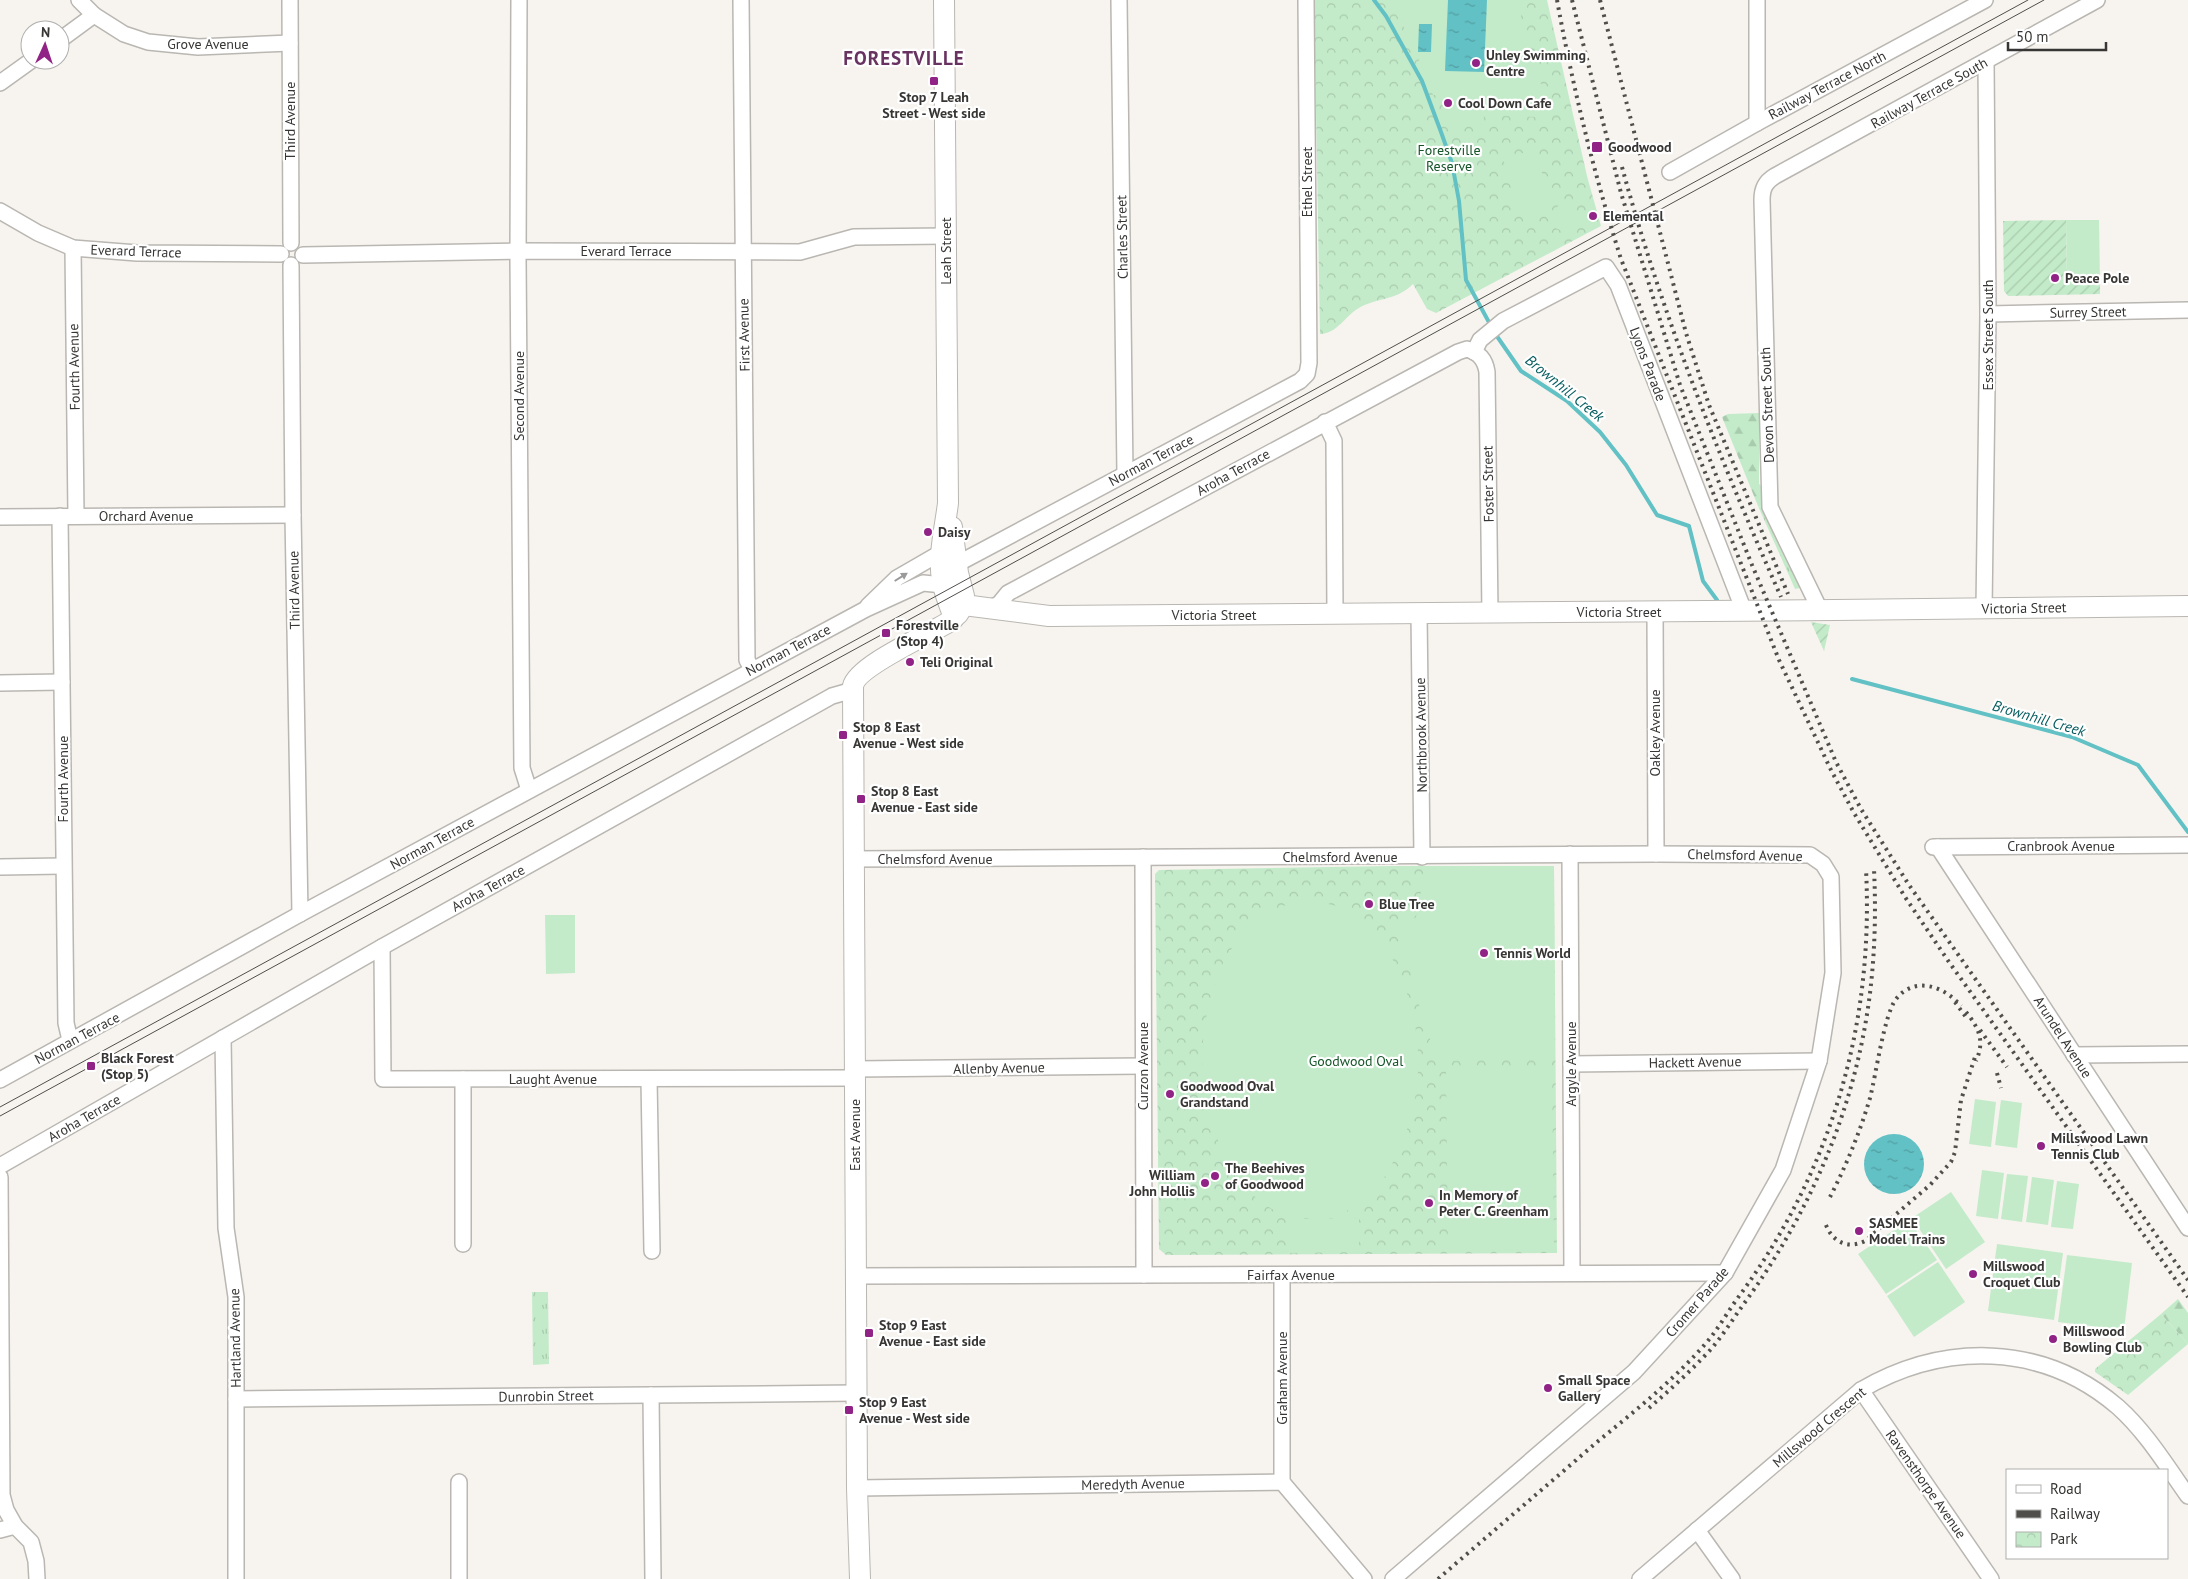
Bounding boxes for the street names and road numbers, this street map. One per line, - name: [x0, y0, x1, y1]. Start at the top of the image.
- street label: Grove Avenue: [167, 35, 249, 53]
- street label: Railway Terrace North: [1765, 46, 1889, 124]
- street label: Railway Terrace South: [1867, 53, 1991, 133]
- street label: Third Avenue: [281, 82, 299, 160]
- street label: Ethel Street: [1298, 146, 1316, 217]
- street label: Charles Street: [1112, 195, 1132, 279]
- street label: Leah Street: [937, 217, 955, 285]
- street label: Everard Terrace: [90, 240, 182, 262]
- street label: Everard Terrace: [580, 242, 672, 260]
- street label: Essex Street South: [1979, 280, 1997, 391]
- street label: First Avenue: [734, 298, 754, 372]
- street label: Surrey Street: [2049, 302, 2127, 322]
- street label: Fourth Avenue: [64, 323, 84, 411]
- street label: Lyons Parade: [1626, 325, 1670, 403]
- street label: Devon Street South: [1756, 347, 1778, 463]
- street label: Second Avenue: [510, 351, 528, 441]
- street label: Norman Terrace: [1105, 430, 1197, 490]
- street label: Aroha Terrace: [1193, 444, 1273, 500]
- street label: Foster Street: [1478, 445, 1498, 522]
- street label: Orchard Avenue: [99, 507, 193, 525]
- street label: Third Avenue: [284, 551, 304, 629]
- street label: Victoria Street: [1980, 598, 2067, 618]
- street label: Victoria Street: [1575, 603, 1662, 621]
- street label: Victoria Street: [1170, 606, 1257, 624]
- street label: Norman Terrace: [742, 620, 834, 680]
- street label: Northbrook Avenue: [1411, 677, 1431, 793]
- street label: Oakley Avenue: [1646, 689, 1664, 777]
- street label: Fourth Avenue: [54, 736, 72, 822]
- street label: Norman Terrace: [387, 812, 477, 874]
- street label: Cranbrook Avenue: [2007, 837, 2115, 855]
- street label: Chelmsford Avenue: [1687, 845, 1803, 865]
- street label: Chelmsford Avenue: [1282, 848, 1398, 866]
- street label: Chelmsford Avenue: [877, 850, 993, 868]
- street label: Aroha Terrace: [448, 860, 528, 916]
- street label: Arundel Avenue: [2030, 993, 2096, 1081]
- street label: Norman Terrace: [31, 1008, 123, 1068]
- street label: Argyle Avenue: [1562, 1021, 1580, 1107]
- street label: Curzon Avenue: [1134, 1022, 1152, 1110]
- street label: Hackett Avenue: [1648, 1052, 1742, 1072]
- street label: Allenby Avenue: [953, 1058, 1045, 1078]
- street label: Laught Avenue: [509, 1070, 597, 1088]
- street label: Aroha Terrace: [44, 1090, 124, 1146]
- street label: East Avenue: [846, 1099, 864, 1171]
- street label: Cromer Parade: [1661, 1263, 1733, 1341]
- street label: Fairfax Avenue: [1247, 1266, 1335, 1284]
- street label: Hartland Avenue: [225, 1288, 245, 1388]
- street label: Graham Avenue: [1273, 1331, 1291, 1425]
- street label: Millswood Crescent: [1769, 1383, 1870, 1471]
- street label: Dunrobin Street: [498, 1386, 594, 1406]
- street label: Ravensthorpe Avenue: [1882, 1426, 1970, 1542]
- street label: Meredyth Avenue: [1081, 1474, 1185, 1494]

